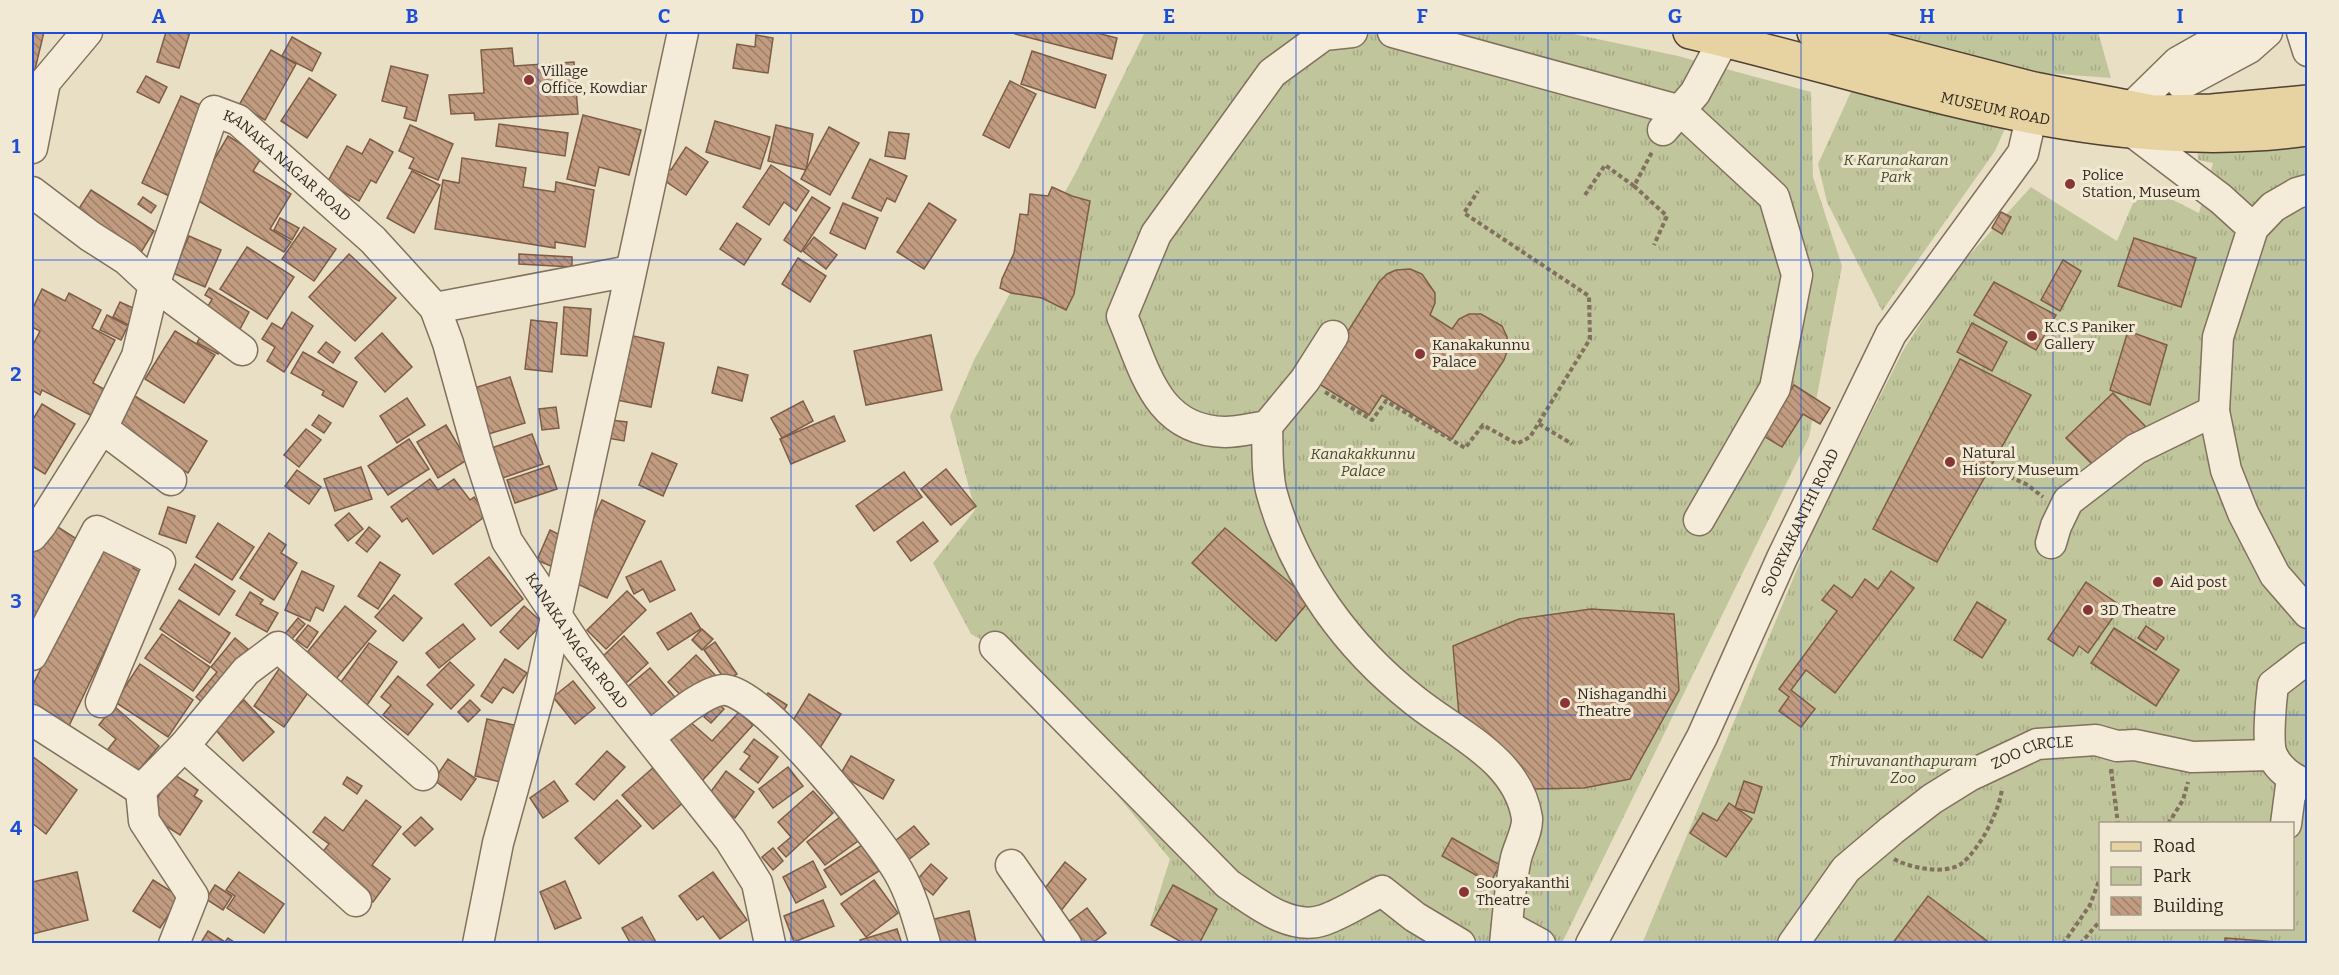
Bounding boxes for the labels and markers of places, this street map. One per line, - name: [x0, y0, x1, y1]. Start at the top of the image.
- place label: Village Office, Kowdiar: [541, 62, 648, 97]
- marker: Village Office, Kowdiar: [522, 73, 536, 87]
- place label: Police Station, Museum: [2082, 166, 2201, 201]
- marker: Police Station, Museum: [2063, 177, 2077, 191]
- place label: K.C.S Paniker Gallery: [2044, 318, 2135, 353]
- marker: K.C.S Paniker Gallery: [2025, 329, 2039, 343]
- place label: Kanakakunnu Palace: [1432, 336, 1530, 371]
- marker: Kanakakunnu Palace: [1413, 347, 1427, 361]
- place label: Natural History Museum: [1962, 444, 2080, 479]
- marker: Natural History Museum: [1943, 455, 1957, 469]
- place label: Aid post: [2170, 573, 2227, 591]
- marker: Aid post: [2151, 575, 2165, 589]
- place label: 3D Theatre: [2100, 601, 2176, 619]
- marker: 3D Theatre: [2081, 603, 2095, 617]
- place label: Nishagandhi Theatre: [1577, 685, 1667, 720]
- marker: Nishagandhi Theatre: [1558, 696, 1572, 710]
- place label: Sooryakanthi Theatre: [1476, 874, 1570, 909]
- marker: Sooryakanthi Theatre: [1457, 885, 1471, 899]

